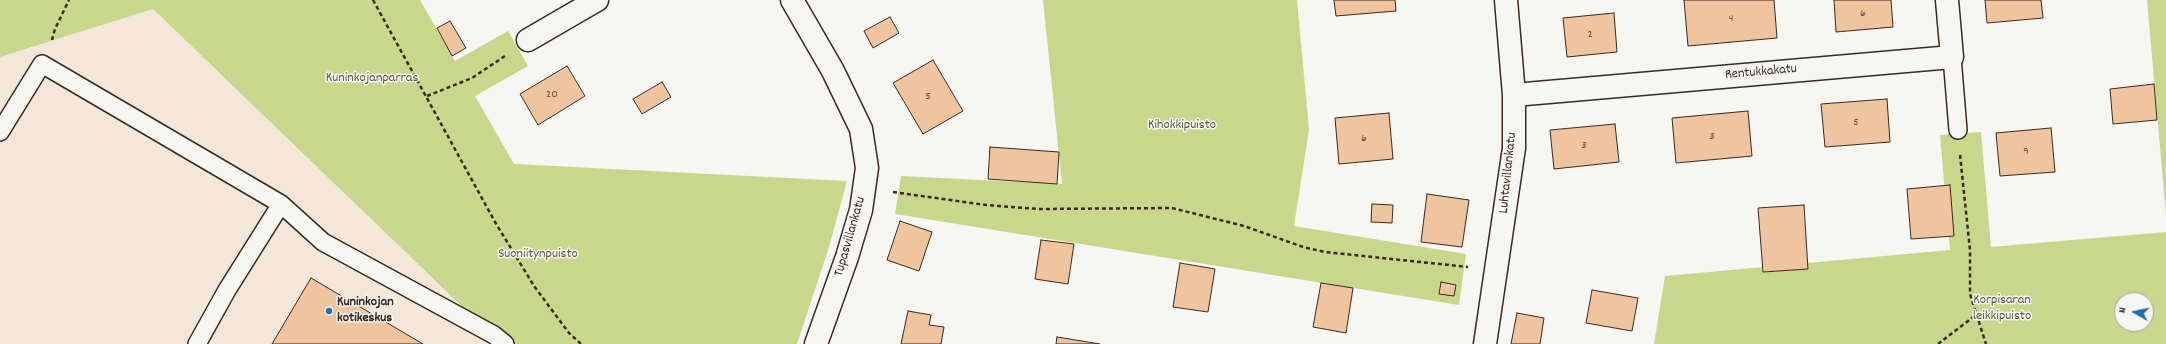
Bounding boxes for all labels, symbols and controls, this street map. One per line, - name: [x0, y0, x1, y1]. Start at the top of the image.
- house number: 6: [1860, 7, 1866, 21]
- house number: 4: [1729, 12, 1733, 26]
- house number: 2: [1587, 28, 1593, 42]
- street label: Rentukkakatu: [1724, 61, 1798, 85]
- park label: Kuninkojanparras: [326, 71, 418, 87]
- house number: 20: [546, 88, 558, 102]
- house number: 5: [925, 90, 931, 104]
- house number: 5: [1853, 116, 1859, 130]
- park label: Kihokkipuisto: [1148, 118, 1216, 134]
- house number: 3: [1709, 130, 1715, 144]
- house number: 6: [1361, 132, 1367, 146]
- street label: Luhtavillankatu: [1496, 132, 1522, 214]
- house number: 3: [1581, 139, 1587, 153]
- house number: 9: [2023, 145, 2029, 159]
- street label: Tupasvillankatu: [832, 195, 870, 279]
- park label: Suoniitynpuisto: [498, 247, 578, 263]
- north arrow: [2114, 292, 2154, 332]
- park label: Korpisaran leikkipuisto: [1973, 293, 2031, 326]
- place label: Kuninkojan kotikeskus: [337, 295, 394, 328]
- marker: Kuninkojan kotikeskus: [324, 306, 334, 316]
- text: N: [2115, 306, 2131, 314]

